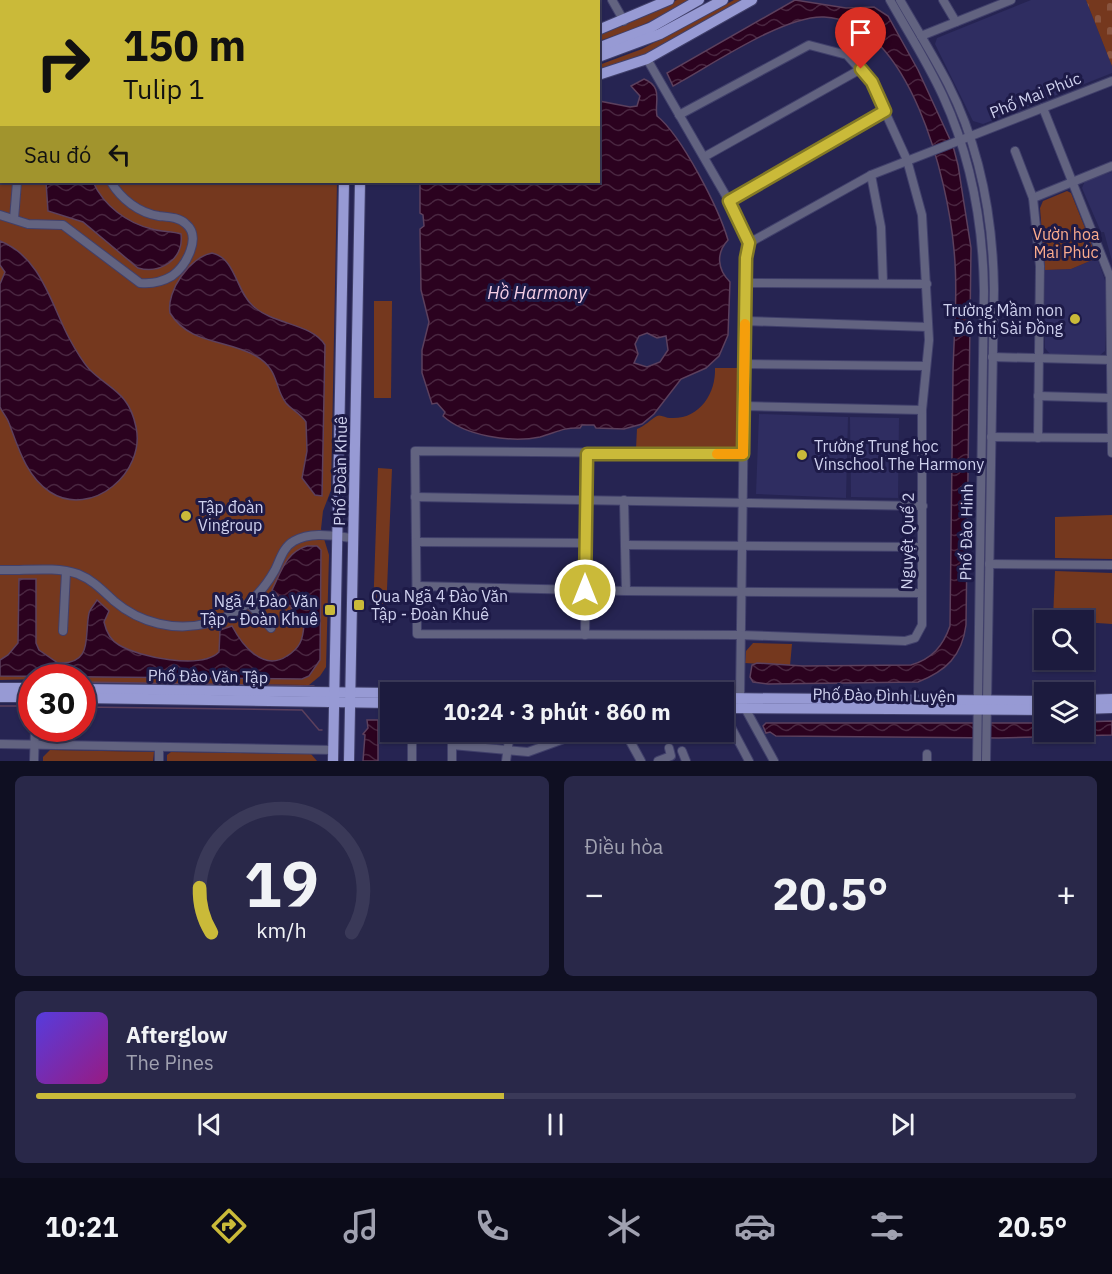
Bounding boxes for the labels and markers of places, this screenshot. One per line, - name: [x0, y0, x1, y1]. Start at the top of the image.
- pin: [835, 7, 886, 69]
- place label: Trường Mầm non Đô thị Sài Đồng: [943, 300, 1064, 338]
- marker: Trường Mầm non Đô thị Sài Đồng: [1068, 312, 1082, 326]
- place label: Trường Trung học Vinschool The Harmony: [814, 436, 984, 474]
- marker: Trường Trung học Vinschool The Harmony: [795, 448, 809, 462]
- place label: Tập đoàn Vingroup: [198, 497, 264, 535]
- marker: Tập đoàn Vingroup: [179, 509, 193, 523]
- place label: Qua Ngã 4 Đào Văn Tập - Đoàn Khuê: [371, 586, 508, 624]
- place label: Ngã 4 Đào Văn Tập - Đoàn Khuê: [200, 591, 318, 629]
- marker: Qua Ngã 4 Đào Văn Tập - Đoàn Khuê: [352, 598, 366, 612]
- marker: Ngã 4 Đào Văn Tập - Đoàn Khuê: [323, 603, 337, 617]

